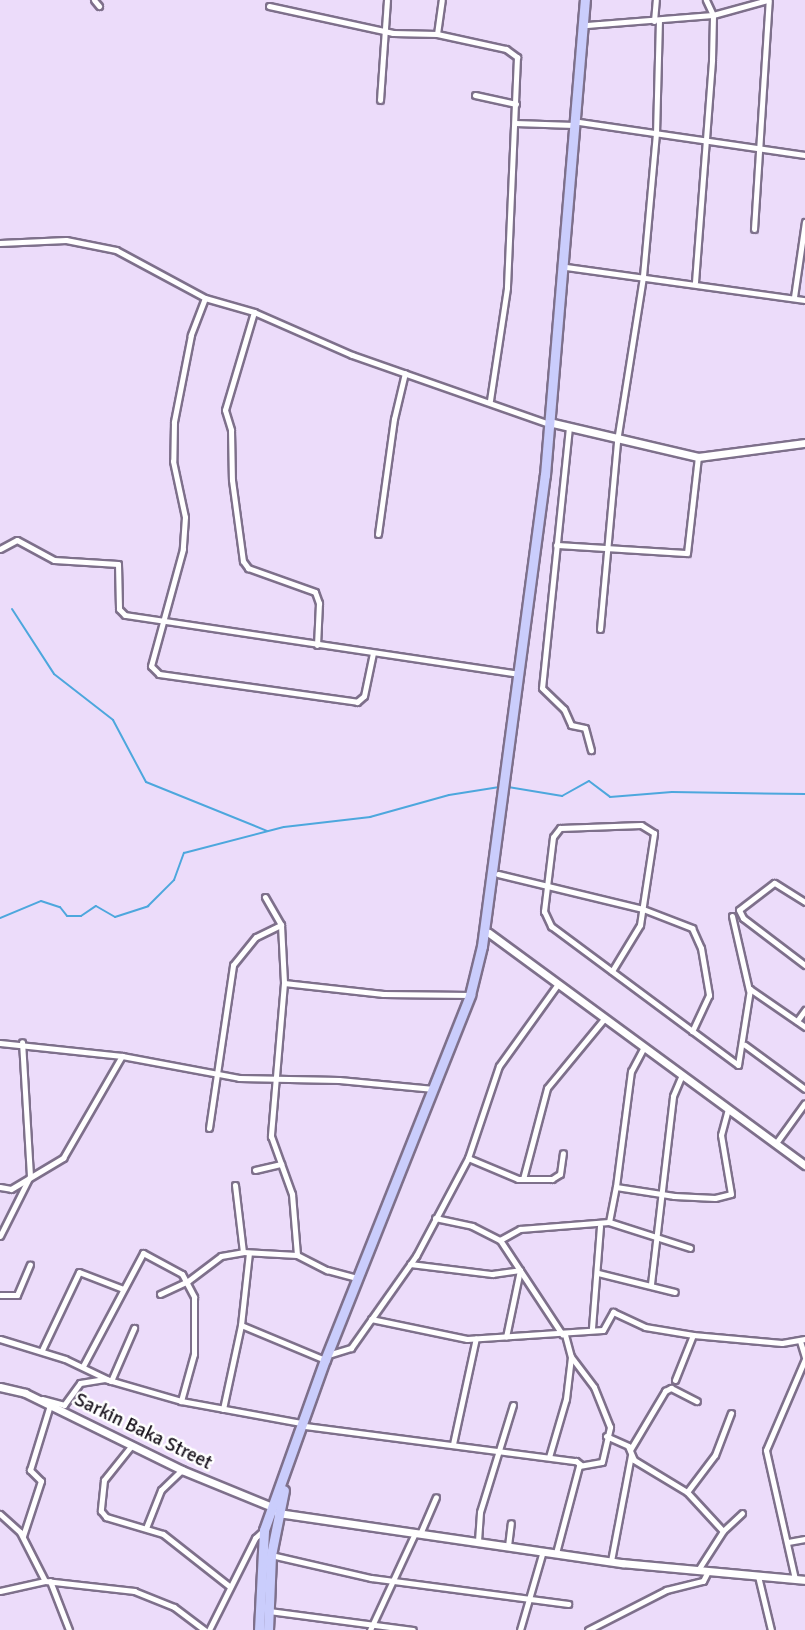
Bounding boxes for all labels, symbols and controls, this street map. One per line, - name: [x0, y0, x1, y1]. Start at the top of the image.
- street label: Sarkin Baka Street: [70, 1389, 216, 1475]

